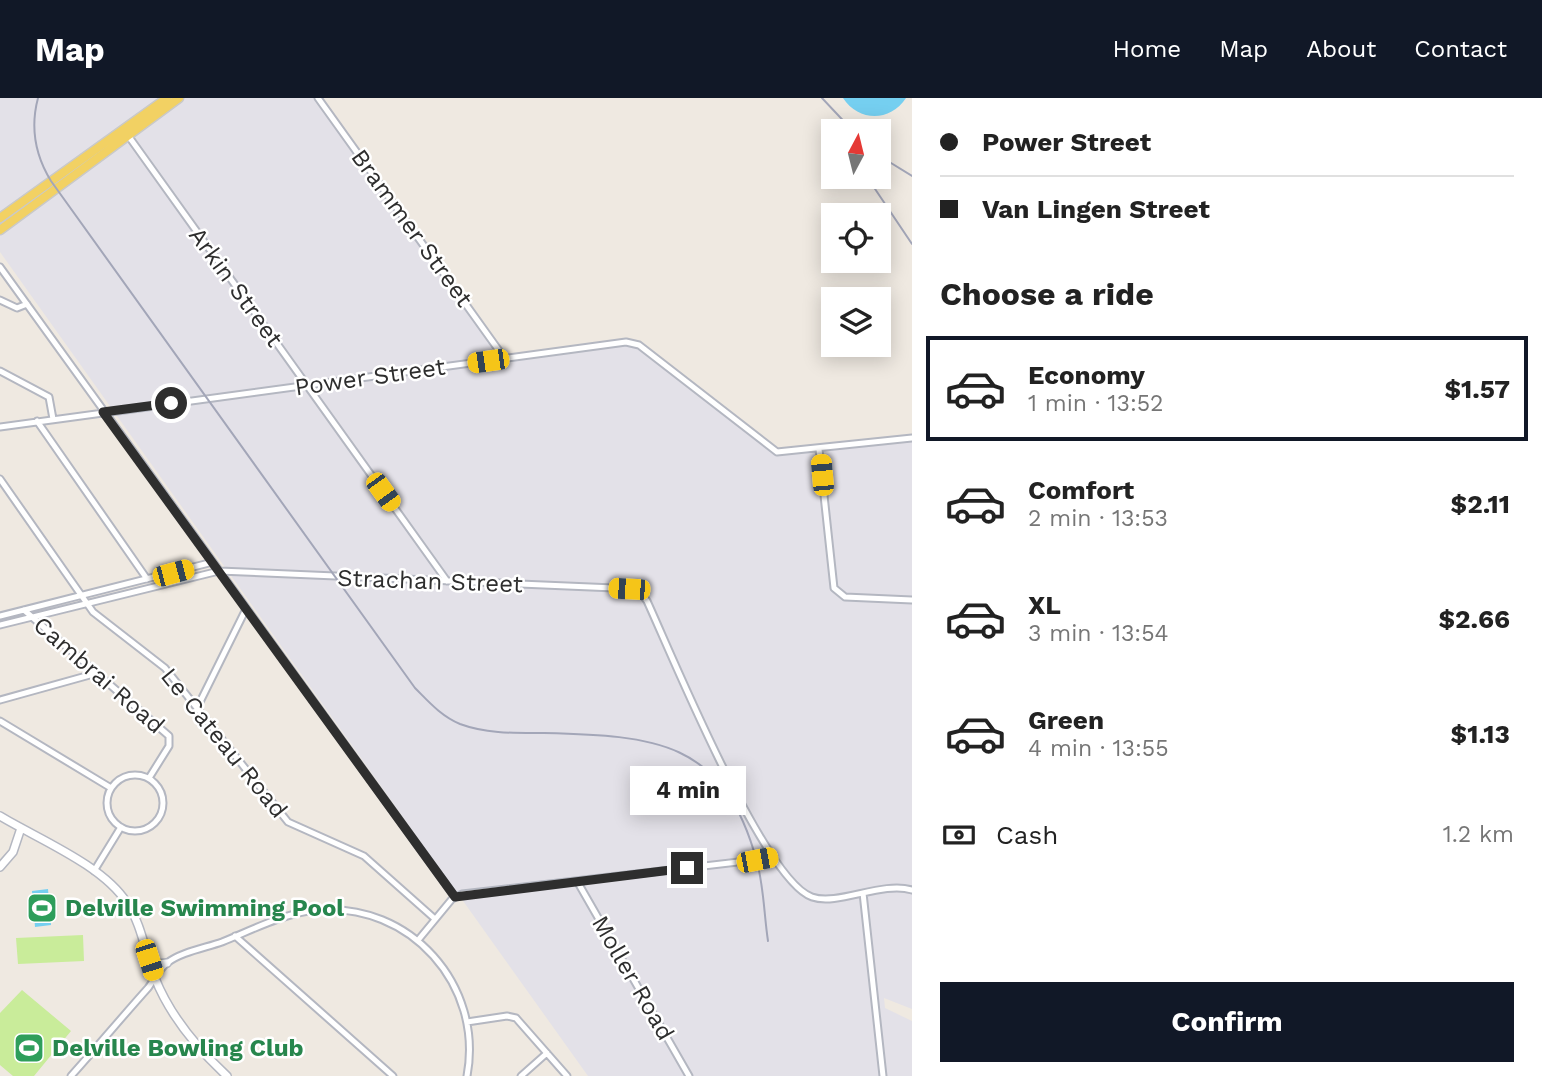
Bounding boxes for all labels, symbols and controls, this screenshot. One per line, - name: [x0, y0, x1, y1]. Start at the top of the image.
- text: Map: [35, 30, 105, 69]
- text: Home: [1113, 35, 1181, 63]
- text: Map: [1219, 35, 1268, 63]
- text: About: [1306, 35, 1376, 63]
- text: Contact: [1414, 35, 1507, 63]
- north arrow: [821, 119, 891, 189]
- map controls: [821, 119, 891, 357]
- text: Power Street: [982, 127, 1151, 157]
- street label: Brammer Street: [345, 144, 479, 312]
- text: Van Lingen Street: [982, 194, 1210, 224]
- button: locate: [821, 203, 891, 273]
- street label: Arkin Street: [183, 222, 289, 352]
- text: Choose a ride: [940, 275, 1154, 313]
- button: layers: [821, 287, 891, 357]
- car: [466, 348, 511, 374]
- street label: Power Street: [293, 353, 447, 401]
- icon: car: [944, 357, 1007, 420]
- text: Economy: [1028, 360, 1145, 390]
- text: $1.57: [1444, 374, 1510, 404]
- route start: [155, 387, 187, 419]
- text: 1 min · 13:52: [1028, 390, 1164, 417]
- car: [810, 453, 835, 497]
- car: [363, 469, 404, 515]
- icon: car: [944, 472, 1007, 535]
- text: Comfort: [1028, 475, 1134, 505]
- text: $2.11: [1451, 489, 1510, 519]
- text: 2 min · 13:53: [1028, 505, 1168, 532]
- car: [150, 557, 197, 589]
- street label: Strachan Street: [337, 564, 523, 598]
- car: [608, 577, 651, 601]
- icon: car: [944, 587, 1007, 650]
- text: XL: [1028, 590, 1061, 620]
- text: $2.66: [1438, 604, 1510, 634]
- street label: Cambrai Road: [28, 611, 170, 739]
- text: 3 min · 13:54: [1028, 620, 1169, 647]
- street label: Le Cateau Road: [155, 662, 293, 824]
- icon: car: [944, 702, 1007, 765]
- text: Green: [1028, 705, 1104, 735]
- text: $1.13: [1451, 719, 1510, 749]
- text: 4 min · 13:55: [1028, 735, 1169, 762]
- callout: 4 min: [629, 766, 745, 816]
- text: 4 min: [656, 777, 720, 804]
- icon: cash: [940, 816, 978, 854]
- text: Cash: [996, 820, 1058, 850]
- text: 1.2 km: [1443, 821, 1514, 848]
- car: [735, 846, 780, 874]
- route end: [671, 852, 703, 884]
- sports icon: Delville Swimming Pool: [25, 891, 59, 925]
- place label: Delville Swimming Pool: [65, 894, 344, 922]
- street label: Moller Road: [586, 911, 680, 1045]
- car: [133, 937, 166, 983]
- button: Confirm: [940, 982, 1514, 1062]
- sports icon: Delville Bowling Club: [12, 1031, 46, 1065]
- place label: Delville Bowling Club: [52, 1034, 304, 1062]

